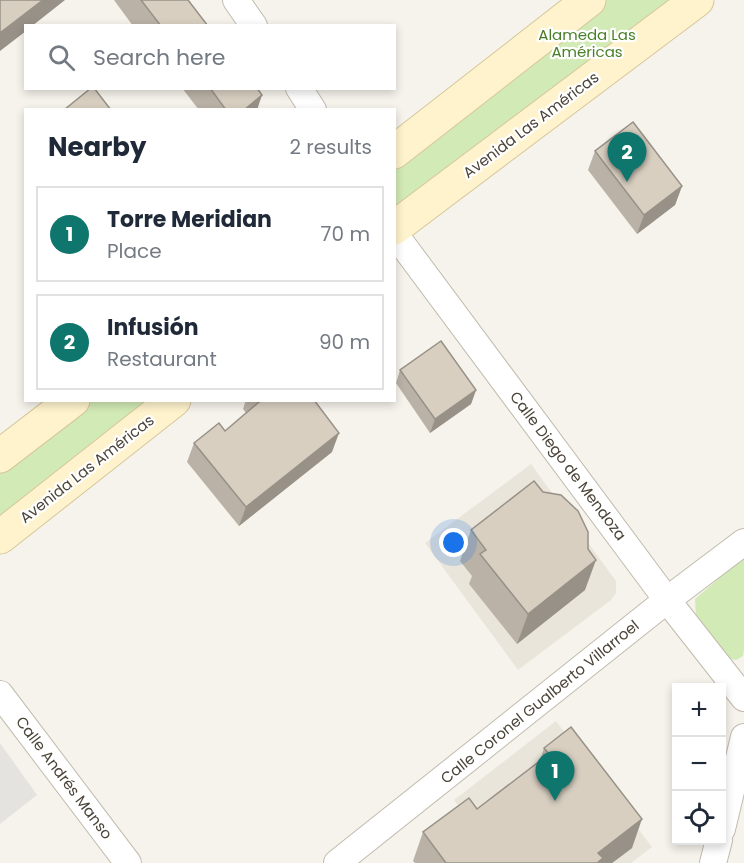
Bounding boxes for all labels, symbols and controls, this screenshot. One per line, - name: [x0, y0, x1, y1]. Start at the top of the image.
- search box: [24, 24, 396, 90]
- park label: Alameda Las Américas: [538, 24, 636, 62]
- icon: search: [45, 41, 78, 74]
- text: Search here: [93, 42, 226, 73]
- street label: Avenida Las Américas: [458, 66, 603, 183]
- text: Nearby: [48, 129, 146, 165]
- pin: 2: [608, 132, 646, 182]
- text: 2 results: [289, 133, 372, 161]
- text: Torre Meridian: [107, 204, 272, 235]
- text: 1: [66, 220, 73, 248]
- text: 70 m: [321, 220, 370, 248]
- text: Place: [107, 237, 162, 265]
- text: Infusión: [107, 312, 199, 343]
- text: 2: [64, 328, 75, 356]
- text: 90 m: [319, 328, 370, 356]
- text: Restaurant: [107, 345, 217, 373]
- street label: Calle Diego de Mendoza: [505, 387, 631, 545]
- street label: Avenida Las Américas: [15, 409, 158, 528]
- your location: [439, 528, 468, 557]
- street label: Calle Coronel Gualberto Villarroel: [436, 615, 643, 788]
- map controls: [672, 683, 726, 845]
- button: +: [672, 683, 726, 737]
- street label: Calle Andrés Manso: [11, 712, 118, 844]
- button: −: [672, 737, 726, 791]
- pin: 1: [536, 752, 574, 801]
- button: locate: [672, 791, 726, 845]

